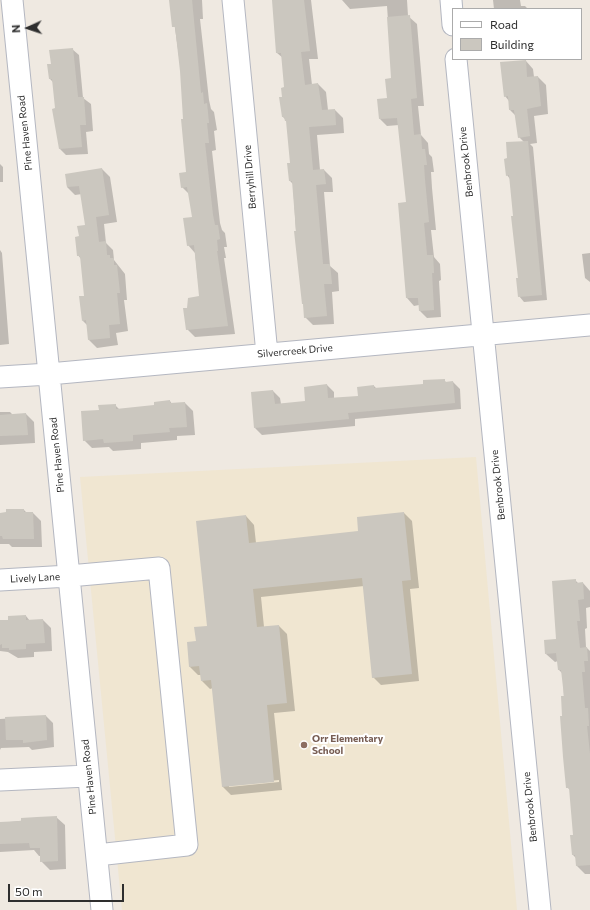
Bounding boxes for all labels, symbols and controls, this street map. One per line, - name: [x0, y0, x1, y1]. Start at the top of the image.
- north arrow: [8, 8, 48, 48]
- legend: [452, 8, 582, 60]
- text: Road: [490, 17, 518, 31]
- text: N: [9, 24, 22, 33]
- text: Building: [490, 37, 534, 51]
- street label: Pine Haven Road: [15, 95, 35, 171]
- street label: Benbrook Drive: [456, 126, 476, 198]
- street label: Berryhill Drive: [241, 144, 259, 210]
- street label: Silvercreek Drive: [257, 342, 333, 360]
- street label: Pine Haven Road: [47, 417, 67, 493]
- street label: Benbrook Drive: [488, 449, 508, 521]
- street label: Lively Lane: [10, 571, 60, 585]
- place label: Orr Elementary School: [312, 733, 383, 756]
- street label: Pine Haven Road: [79, 739, 99, 815]
- marker: Orr Elementary School: [299, 740, 309, 750]
- street label: Benbrook Drive: [520, 771, 540, 843]
- scale bar: [10, 876, 126, 902]
- text: 50 m: [15, 884, 43, 898]

